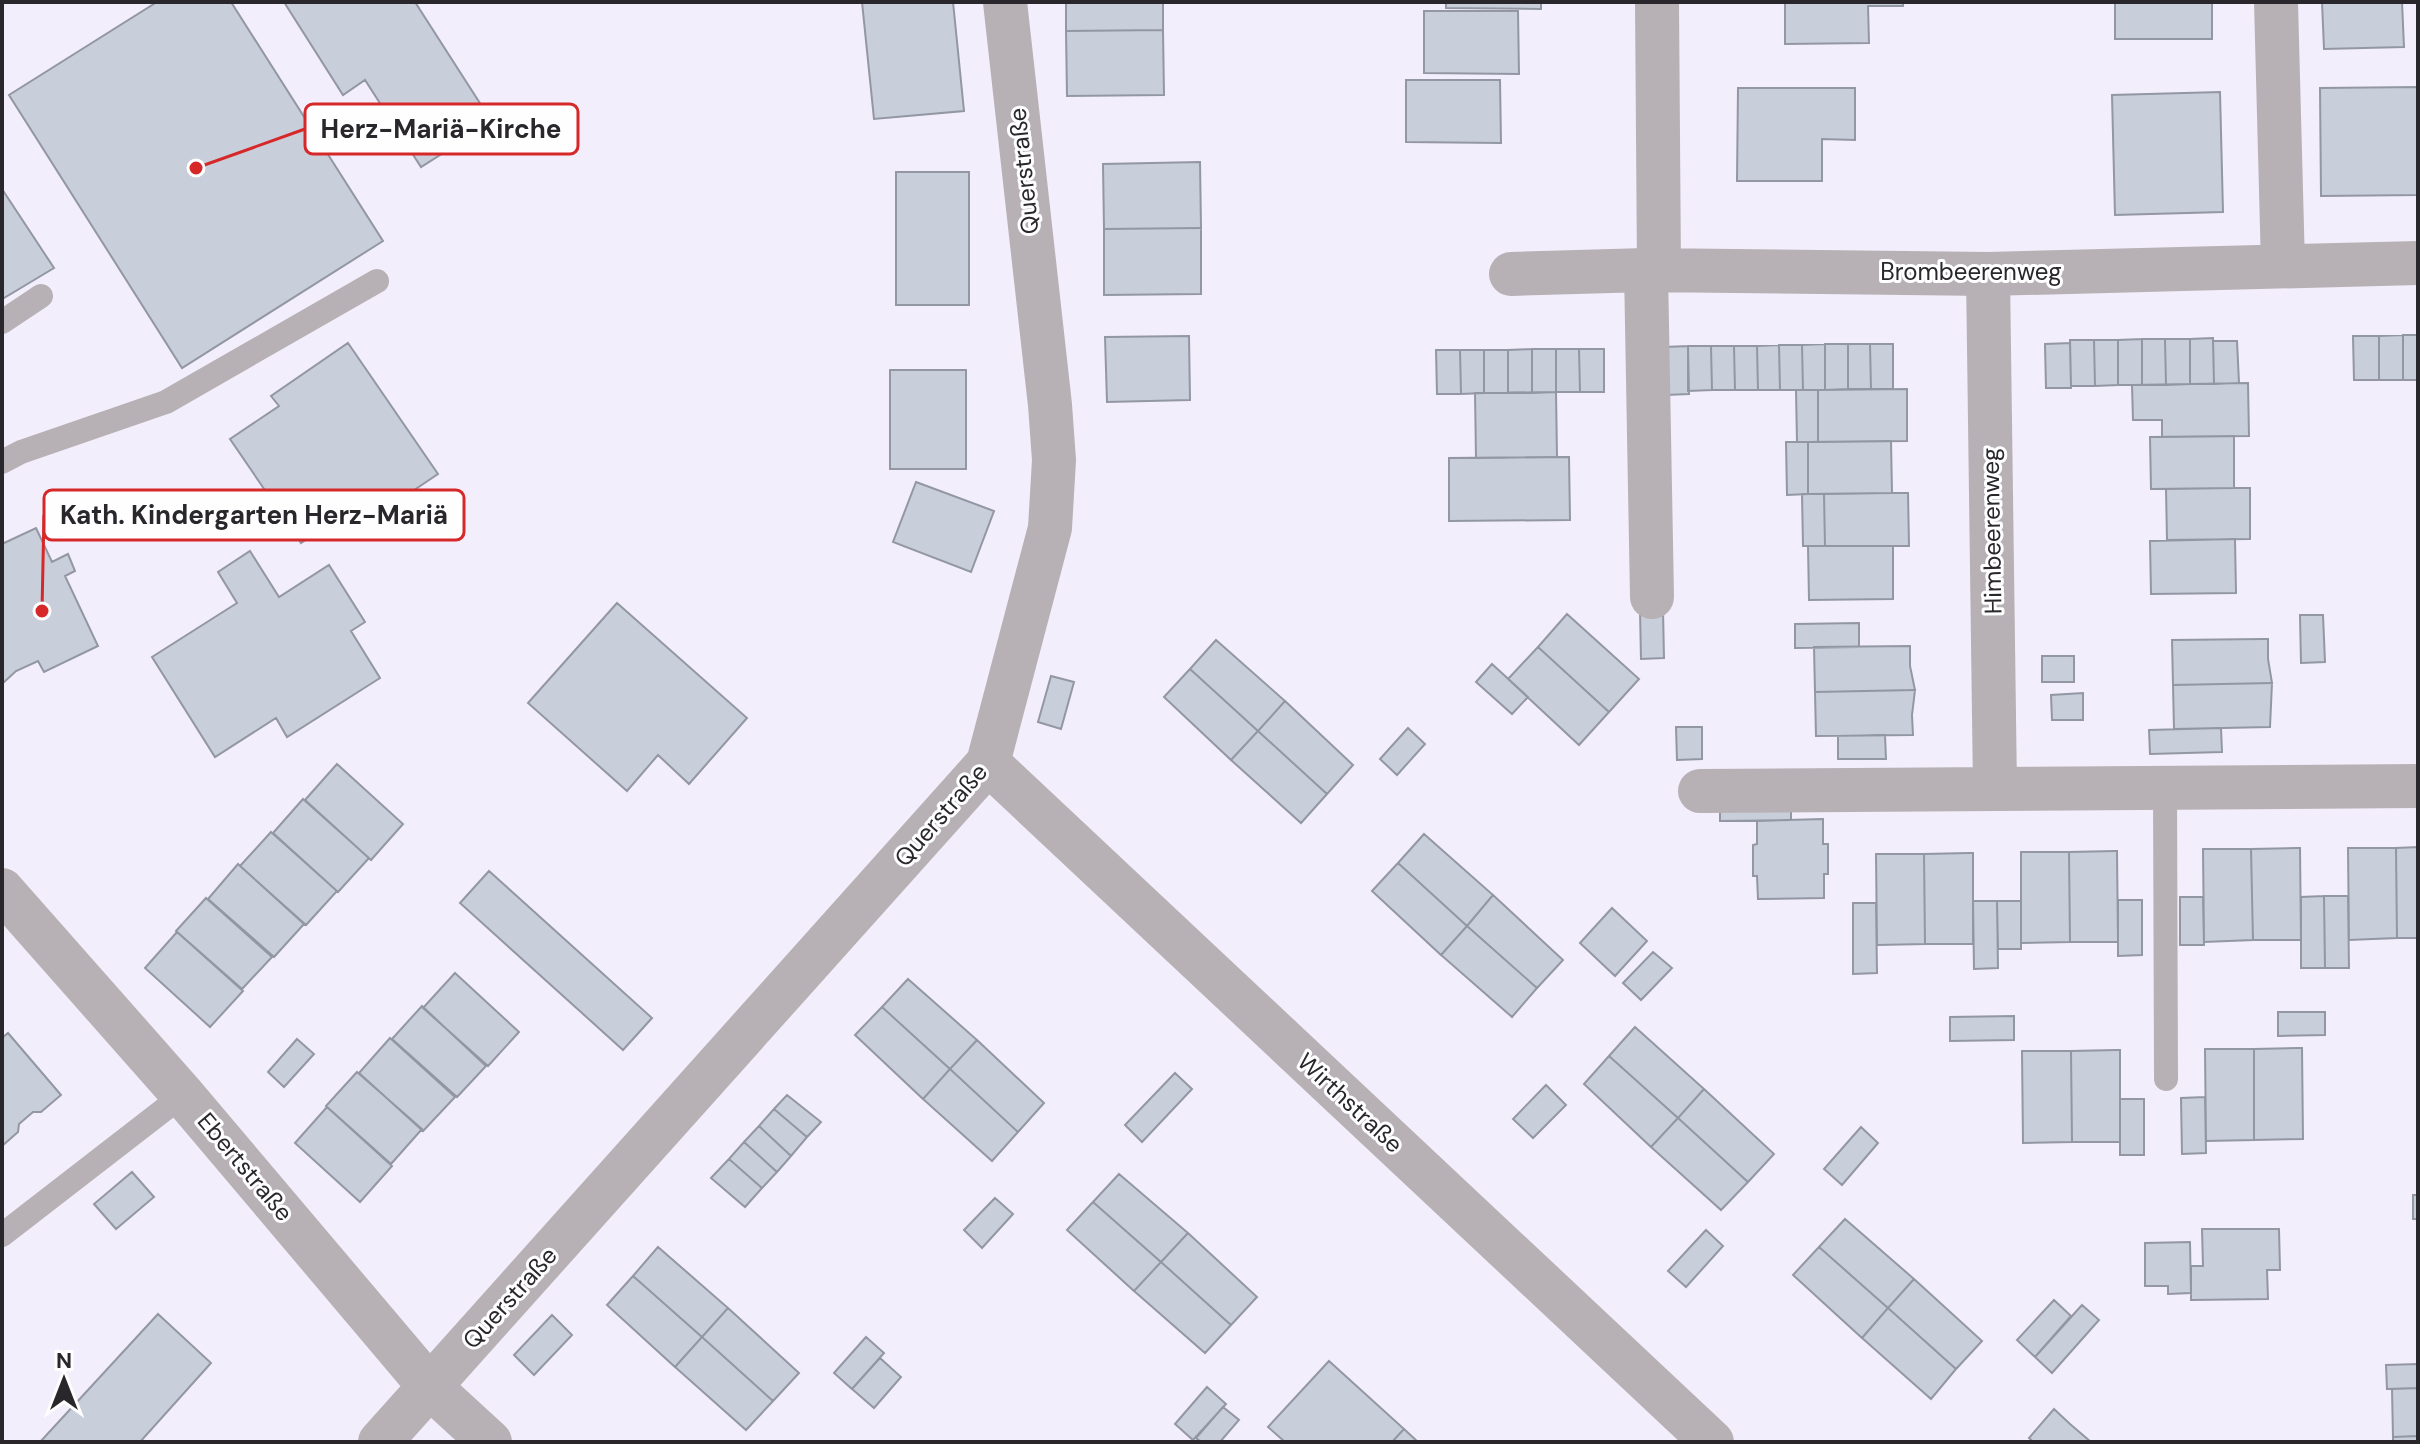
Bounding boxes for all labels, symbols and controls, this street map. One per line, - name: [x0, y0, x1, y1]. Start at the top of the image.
- callout: Herz-Mariä-Kirche: [305, 104, 578, 154]
- street label: Querstraße: [1001, 106, 1046, 236]
- text: Herz-Mariä-Kirche: [321, 112, 561, 146]
- street label: Brombeerenweg: [1880, 256, 2062, 287]
- street label: Himbeerenweg: [1975, 448, 2008, 614]
- callout: Kath. Kindergarten Herz-Mariä: [44, 490, 464, 540]
- text: Kath. Kindergarten Herz-Mariä: [60, 498, 448, 532]
- street label: Querstraße: [887, 757, 994, 873]
- street label: Wirthstraße: [1291, 1046, 1410, 1159]
- street label: Ebertstraße: [191, 1106, 300, 1227]
- street label: Querstraße: [456, 1240, 564, 1355]
- north arrow: [24, 1340, 104, 1420]
- text: N: [56, 1346, 72, 1375]

